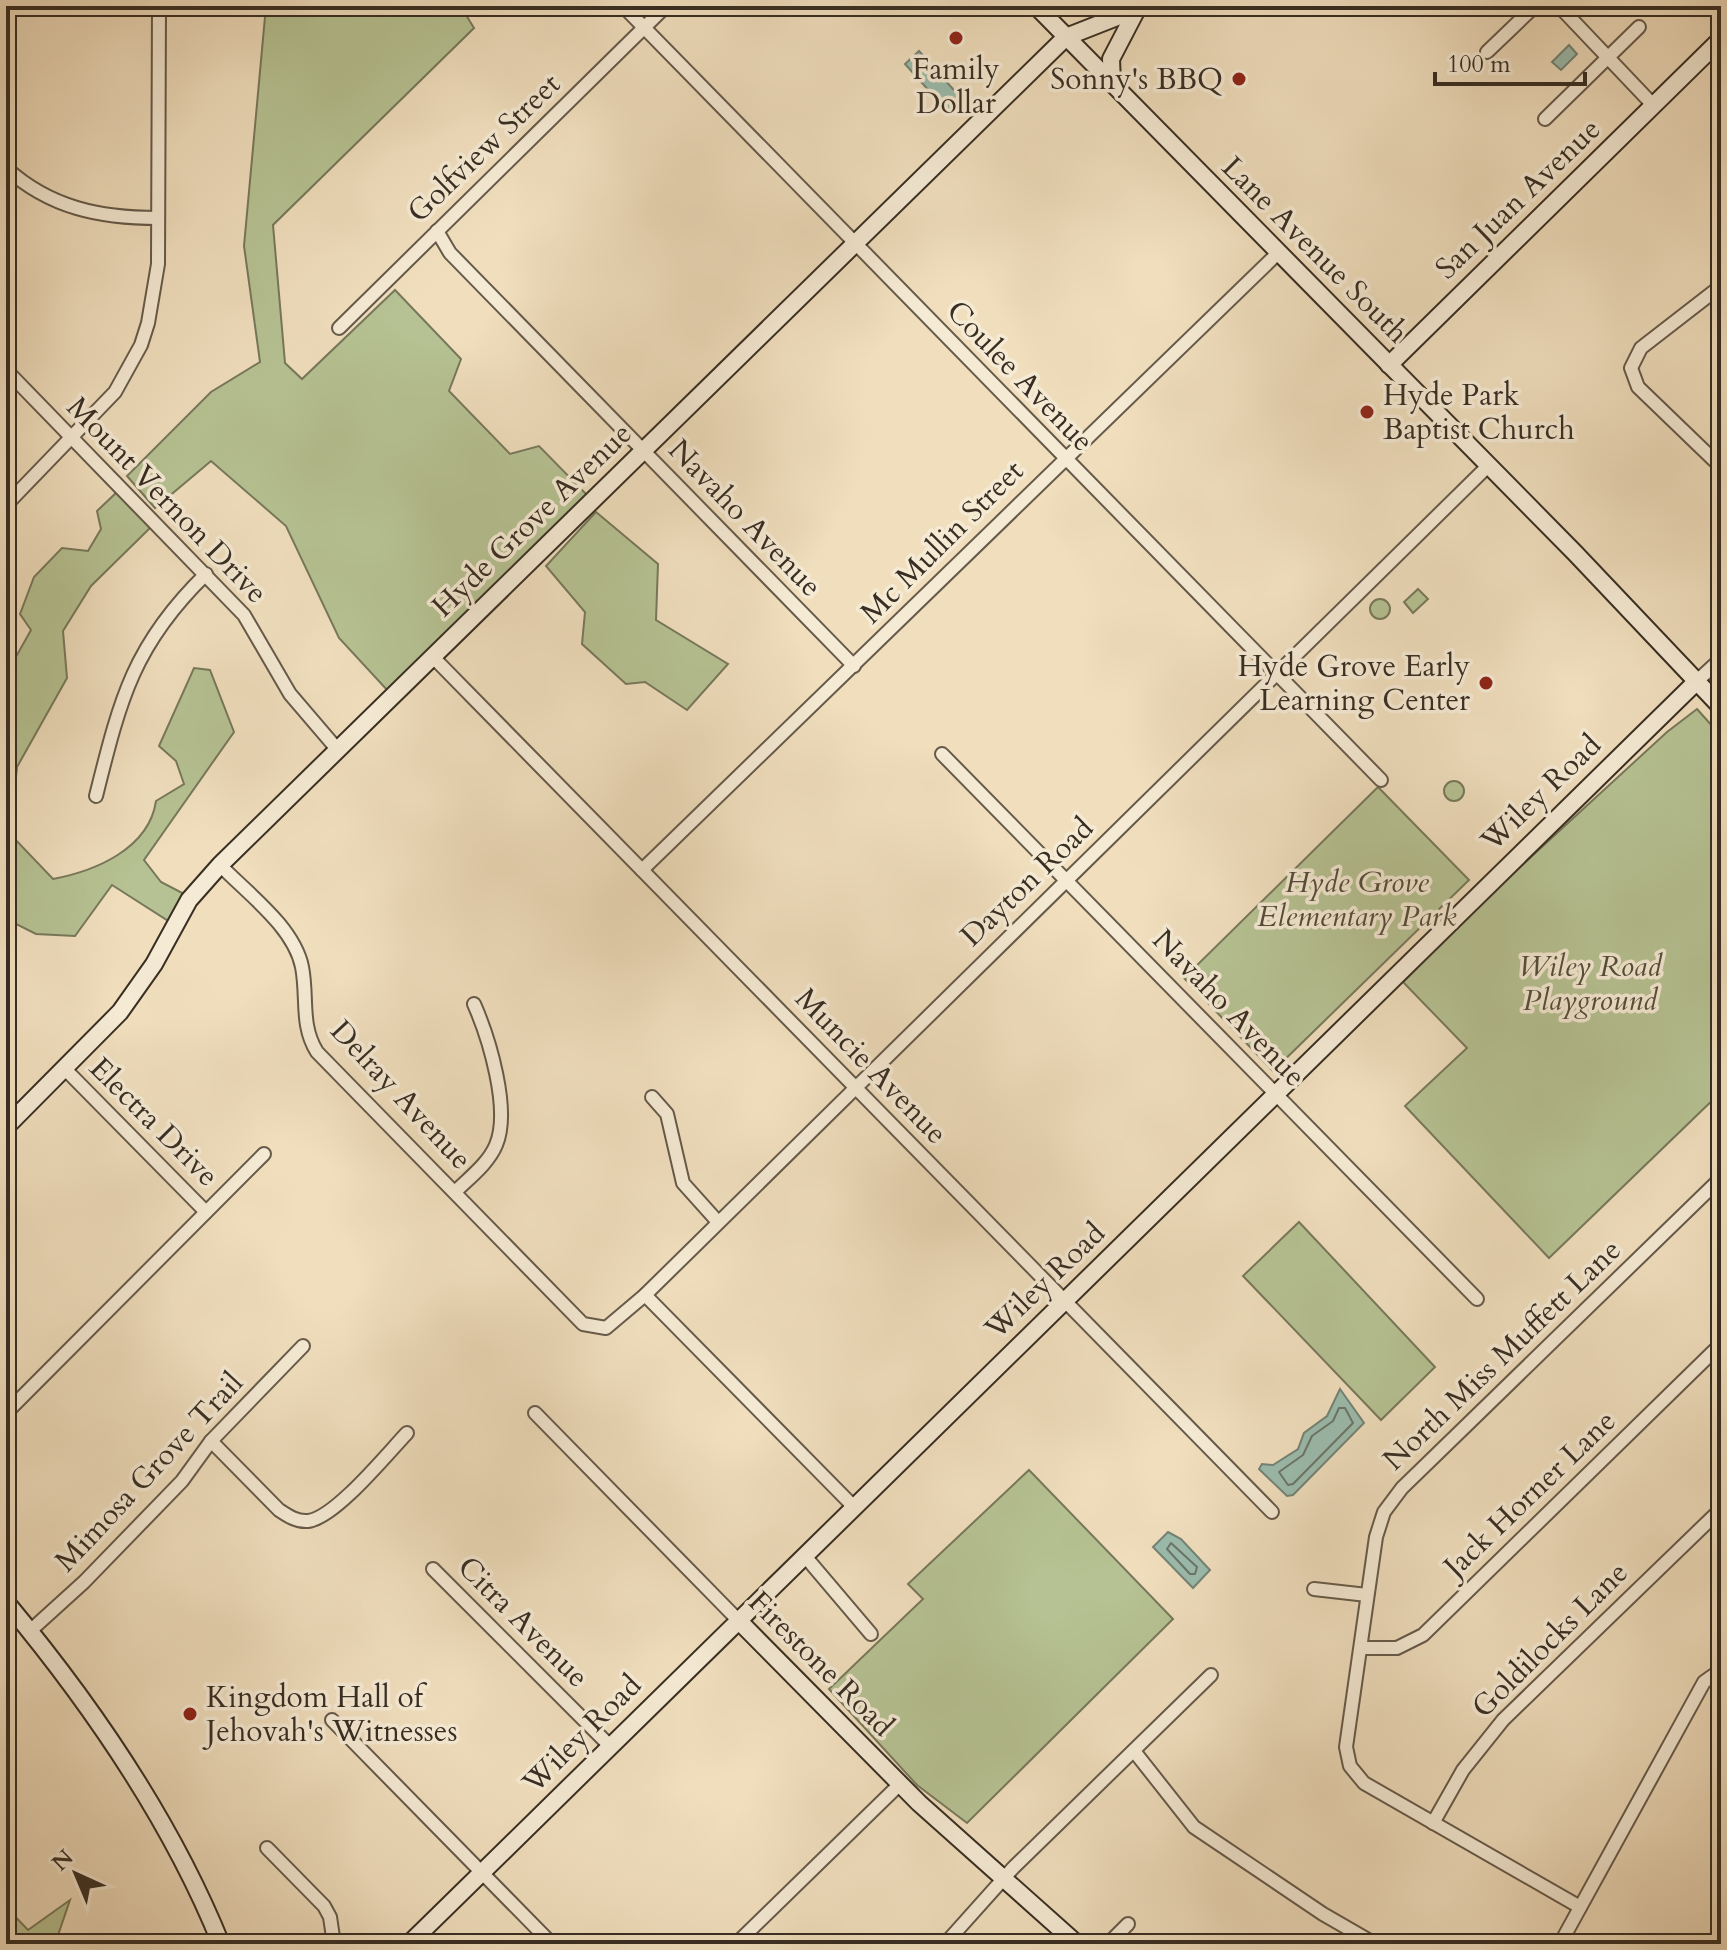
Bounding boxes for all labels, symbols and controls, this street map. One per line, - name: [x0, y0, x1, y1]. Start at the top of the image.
- marker: Family Dollar: [947, 29, 965, 47]
- scale bar: [1435, 36, 1585, 86]
- text: 100 m: [1447, 48, 1511, 81]
- place label: Family Dollar: [912, 49, 1000, 124]
- place label: Sonny's BBQ: [1050, 59, 1223, 100]
- street label: Golfview Street: [398, 64, 570, 232]
- marker: Sonny's BBQ: [1230, 70, 1248, 88]
- street label: San Juan Avenue: [1426, 110, 1610, 288]
- street label: Lane Avenue South: [1213, 148, 1418, 353]
- street label: Coulee Avenue: [937, 291, 1103, 461]
- place label: Hyde Park Baptist Church: [1383, 375, 1575, 450]
- street label: Mount Vernon Drive: [57, 388, 277, 612]
- marker: Hyde Park Baptist Church: [1358, 403, 1376, 421]
- street label: Hyde Grove Avenue: [423, 414, 641, 626]
- street label: Navaho Avenue: [659, 430, 831, 606]
- street label: Mc Mullin Street: [851, 451, 1033, 633]
- place label: Hyde Grove Early Learning Center: [1238, 646, 1470, 721]
- marker: Hyde Grove Early Learning Center: [1477, 674, 1495, 692]
- street label: Wiley Road: [1471, 725, 1610, 861]
- street label: Dayton Road: [952, 808, 1102, 956]
- park label: Hyde Grove Elementary Park: [1257, 862, 1457, 937]
- street label: Navaho Avenue: [1143, 920, 1315, 1096]
- park label: Wiley Road Playground: [1518, 946, 1663, 1021]
- street label: Muncie Avenue: [786, 979, 956, 1153]
- street label: Delray Avenue: [321, 1011, 481, 1179]
- street label: Electra Drive: [80, 1048, 228, 1196]
- street label: Wiley Road: [975, 1213, 1114, 1349]
- street label: North Miss Muffett Lane: [1374, 1230, 1630, 1480]
- street label: Mimosa Grove Trail: [46, 1363, 253, 1581]
- street label: Jack Horner Lane: [1432, 1401, 1625, 1590]
- street label: Citra Avenue: [448, 1547, 598, 1697]
- street label: Goldilocks Lane: [1463, 1553, 1637, 1727]
- street label: Firestone Road: [739, 1582, 903, 1746]
- street label: Wiley Road: [513, 1666, 650, 1803]
- place label: Kingdom Hall of Jehovah's Witnesses: [202, 1677, 457, 1752]
- marker: Kingdom Hall of Jehovah's Witnesses: [181, 1705, 199, 1723]
- north arrow: [36, 1834, 116, 1914]
- text: N: [46, 1843, 80, 1878]

